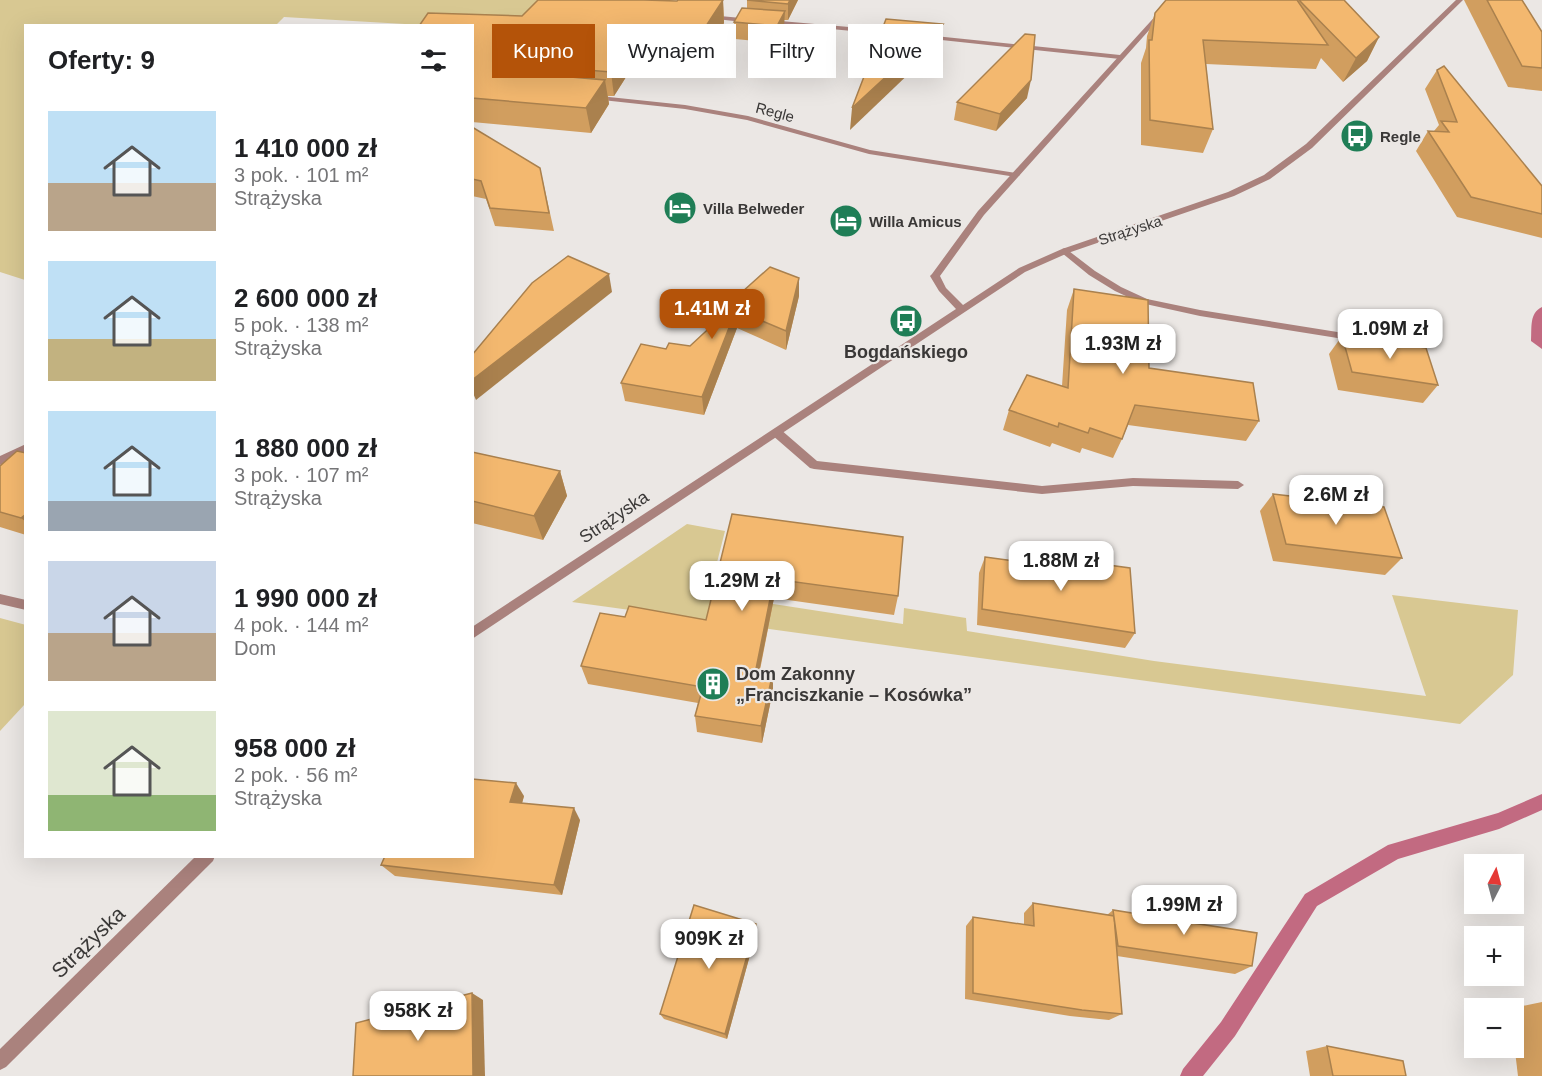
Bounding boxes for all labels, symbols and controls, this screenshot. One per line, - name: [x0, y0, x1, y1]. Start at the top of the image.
- chip: Kupno: [492, 24, 595, 78]
- chip: Wynajem: [607, 24, 736, 78]
- chip: Filtry: [748, 24, 836, 78]
- chip: Nowe: [848, 24, 943, 78]
- icon: filters: [417, 44, 450, 77]
- text: Oferty: 9: [48, 45, 155, 75]
- street label: Regle: [754, 99, 796, 125]
- bus stop icon: Regle: [1339, 118, 1375, 154]
- place label: Regle: [1380, 128, 1421, 145]
- text: 1 410 000 zł: [234, 133, 377, 163]
- icon: home: [96, 135, 168, 207]
- text: 3 pok. · 101 m²: [234, 164, 369, 186]
- text: Strążyska: [234, 187, 322, 209]
- hotel icon: Villa Belweder: [662, 190, 698, 226]
- place label: Villa Belweder: [703, 200, 805, 217]
- hotel icon: Willa Amicus: [828, 203, 864, 239]
- street label: Strążyska: [1096, 212, 1165, 248]
- place label: Willa Amicus: [869, 213, 962, 230]
- text: 2 600 000 zł: [234, 283, 377, 313]
- icon: home: [96, 285, 168, 357]
- pin: 1.41M zł: [650, 289, 774, 340]
- text: 1.41M zł: [674, 297, 750, 319]
- bus stop icon: Bogdańskiego: [888, 303, 924, 339]
- pin: 1.09M zł: [1328, 309, 1452, 360]
- text: 5 pok. · 138 m²: [234, 314, 369, 336]
- text: 1.09M zł: [1352, 317, 1428, 339]
- pin: 1.93M zł: [1061, 324, 1185, 375]
- text: 1.93M zł: [1085, 332, 1161, 354]
- text: Strążyska: [234, 337, 322, 359]
- place label: Bogdańskiego: [844, 342, 968, 362]
- text: 1 880 000 zł: [234, 433, 377, 463]
- icon: home: [96, 435, 168, 507]
- text: 3 pok. · 107 m²: [234, 464, 369, 486]
- pin: 2.6M zł: [1281, 475, 1391, 526]
- text: 2.6M zł: [1303, 483, 1369, 505]
- street label: Strążyska: [576, 486, 653, 547]
- text: Strążyska: [234, 487, 322, 509]
- pin: 1.88M zł: [999, 541, 1123, 592]
- text: 1.88M zł: [1023, 549, 1099, 571]
- pin: 1.29M zł: [680, 561, 804, 612]
- text: 1.29M zł: [704, 569, 780, 591]
- text: 1 990 000 zł: [234, 583, 377, 613]
- icon: home: [96, 585, 168, 657]
- text: 4 pok. · 144 m²: [234, 614, 369, 636]
- text: Dom: [234, 637, 276, 659]
- place label: Dom Zakonny „Franciszkanie – Kosówka”: [736, 664, 972, 705]
- building icon: Dom Zakonny „Franciszkanie – Kosówka”: [695, 666, 731, 702]
- text: 958 000 zł: [234, 733, 355, 763]
- icon: home: [96, 735, 168, 807]
- text: 2 pok. · 56 m²: [234, 764, 357, 786]
- text: Strążyska: [234, 787, 322, 809]
- north arrow: [1464, 854, 1524, 914]
- map controls: [1464, 854, 1524, 1058]
- pin: 1.99M zł: [1122, 885, 1246, 936]
- text: 1.99M zł: [1146, 893, 1222, 915]
- street label: Strążyska: [47, 901, 129, 982]
- pin: 909K zł: [654, 919, 764, 970]
- button: +: [1464, 926, 1524, 986]
- text: 909K zł: [675, 927, 743, 949]
- pin: 958K zł: [363, 991, 473, 1042]
- button: −: [1464, 998, 1524, 1058]
- text: 958K zł: [384, 999, 452, 1021]

